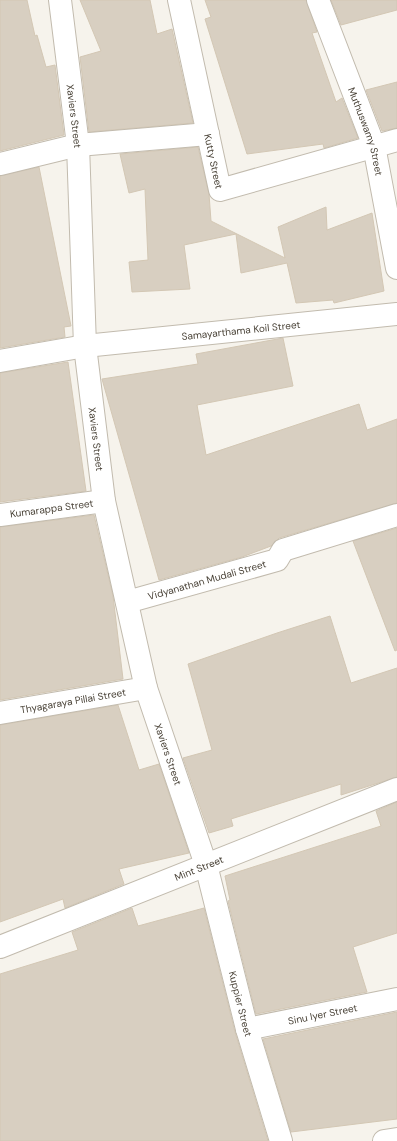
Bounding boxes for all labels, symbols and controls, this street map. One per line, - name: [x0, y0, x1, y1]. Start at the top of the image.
- street label: Xaviers Street: [64, 83, 85, 148]
- street label: Muthuswamy Street: [345, 85, 386, 177]
- street label: Kutty Street: [202, 133, 226, 190]
- street label: Samayarthama Koil Street: [181, 317, 301, 343]
- street label: Xaviers Street: [86, 406, 107, 472]
- street label: Kumarappa Street: [9, 496, 94, 520]
- street label: Vidyanathan Mudali Street: [146, 557, 268, 602]
- street label: Thyagaraya Pillai Street: [19, 685, 127, 716]
- street label: Xaviers Street: [152, 722, 185, 787]
- street label: Mint Street: [172, 852, 225, 883]
- street label: Kuppier Street: [226, 970, 255, 1038]
- street label: Sinu Iyer Street: [287, 1001, 358, 1027]

